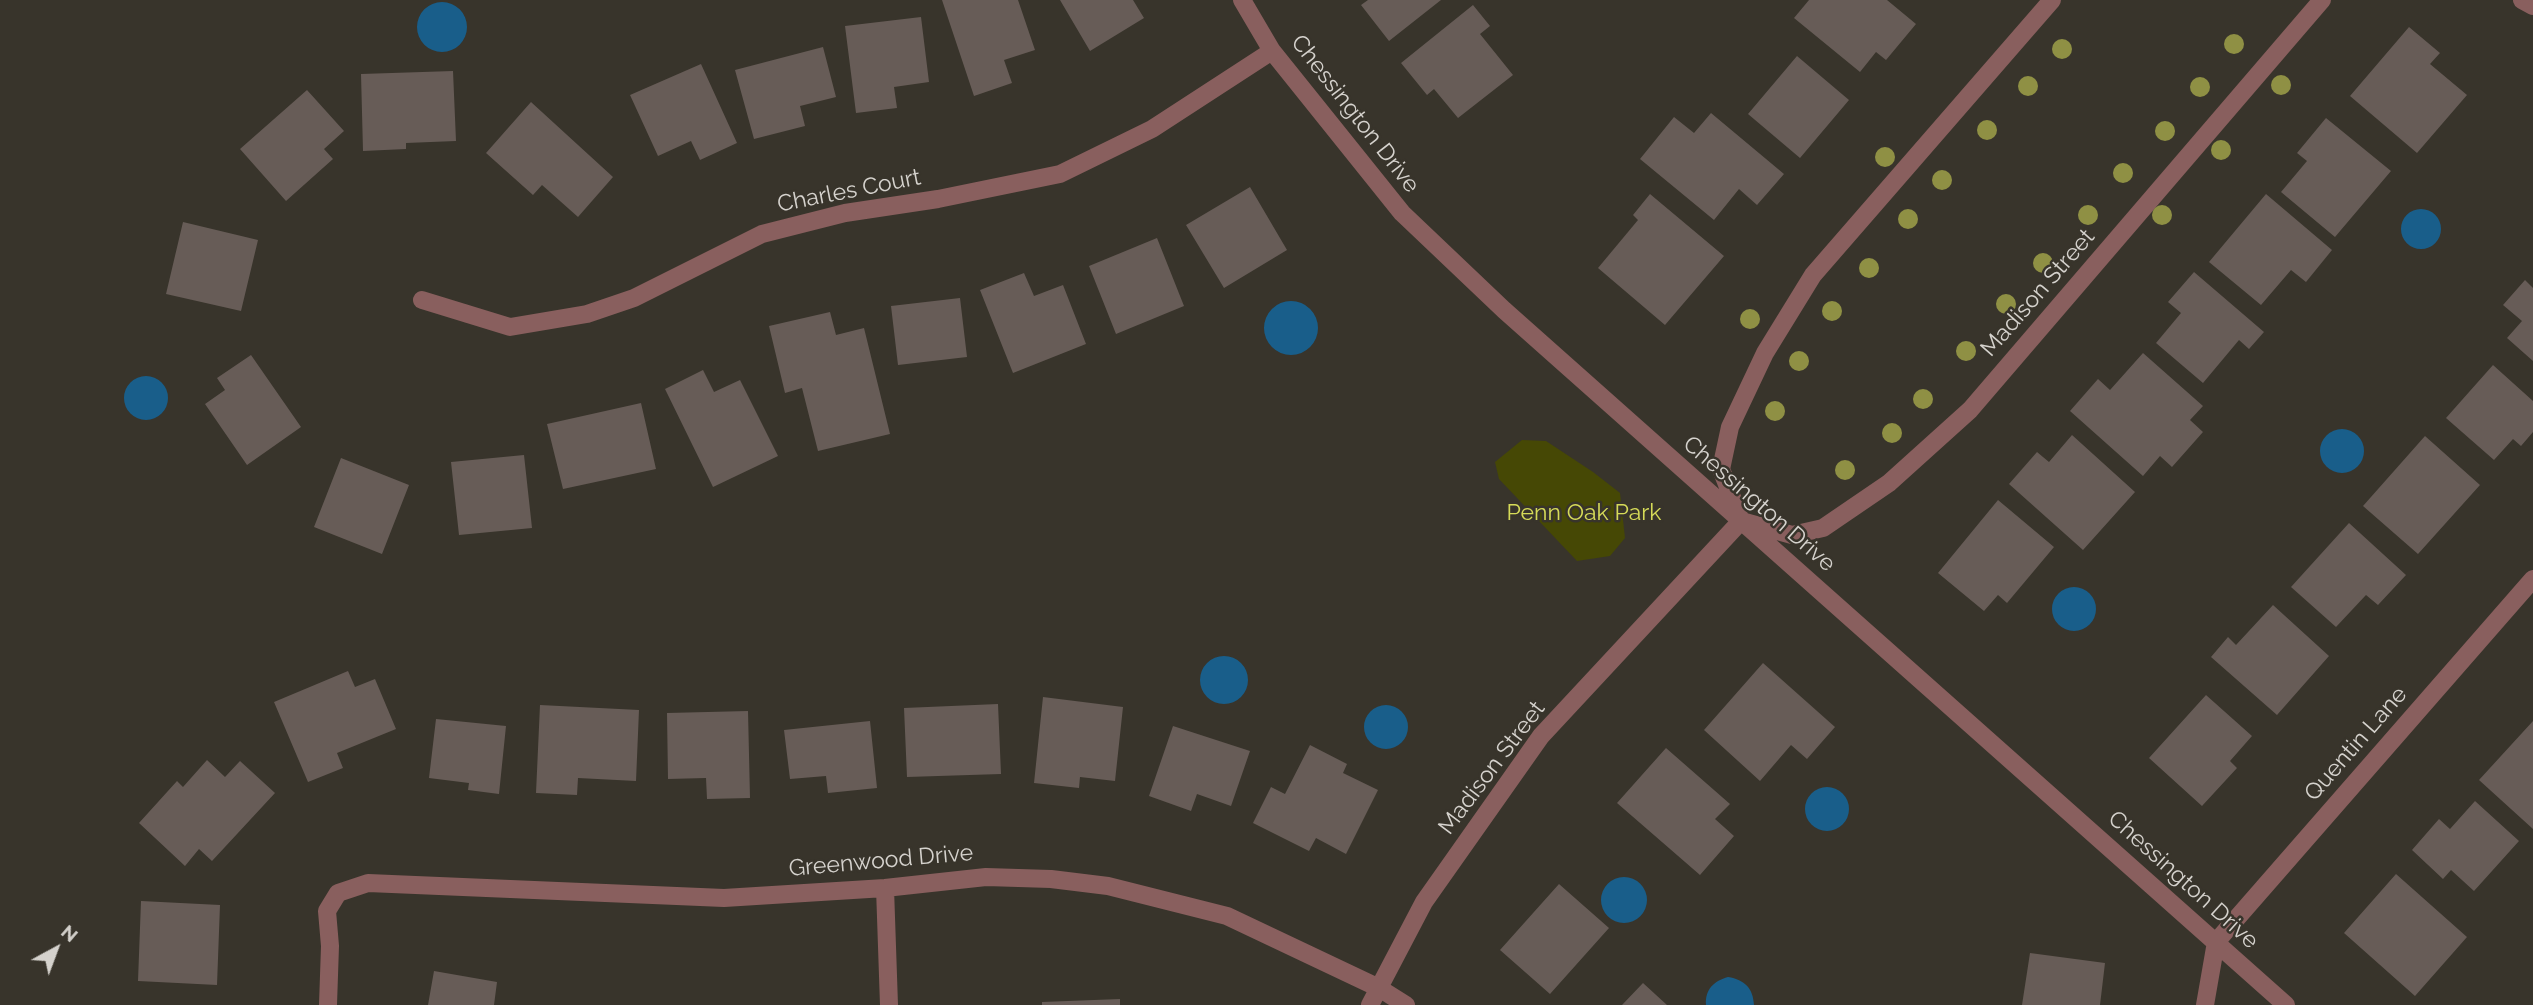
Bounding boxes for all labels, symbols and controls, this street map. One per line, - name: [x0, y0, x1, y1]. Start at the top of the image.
- street label: Chessington Drive: [1285, 30, 1425, 198]
- street label: Charles Court: [775, 164, 923, 218]
- street label: Madison Street: [1975, 224, 2101, 362]
- street label: Chessington Drive: [1677, 430, 1841, 578]
- park label: Penn Oak Park: [1506, 499, 1662, 527]
- street label: Quentin Lane: [2299, 681, 2413, 807]
- street label: Madison Street: [1433, 696, 1551, 840]
- street label: Chessington Drive: [2102, 805, 2264, 955]
- street label: Greenwood Drive: [788, 839, 974, 883]
- north arrow: [21, 914, 91, 984]
- text: N: [57, 920, 82, 946]

